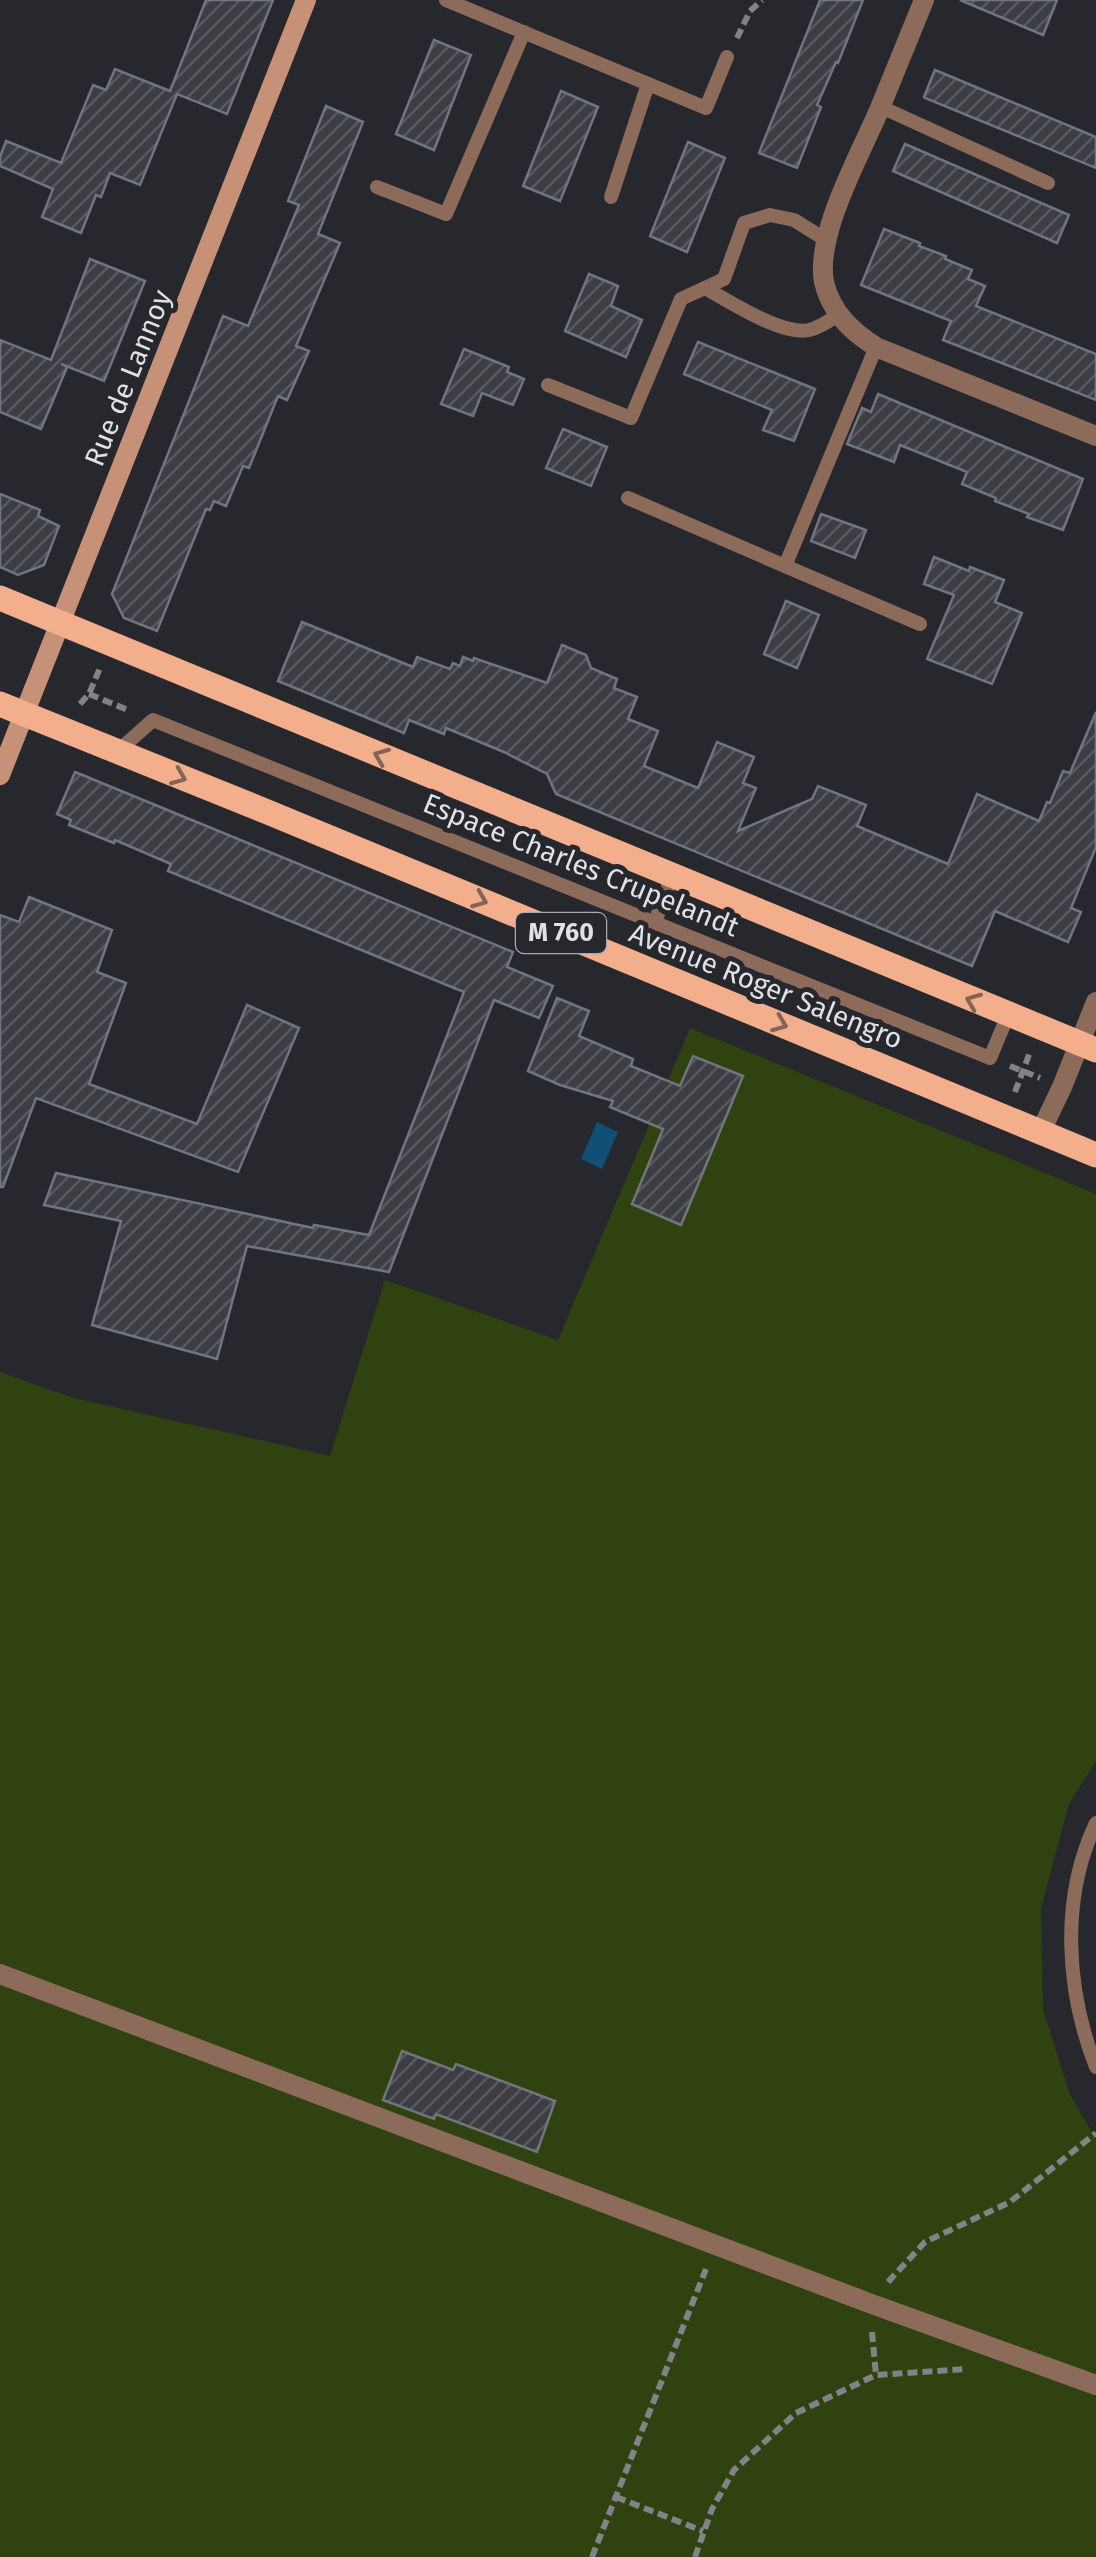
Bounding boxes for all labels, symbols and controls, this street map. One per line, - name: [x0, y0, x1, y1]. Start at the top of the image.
- street label: Rue de Lannoy: [78, 285, 178, 471]
- one-way arrow: [374, 748, 392, 768]
- one-way arrow: [170, 765, 187, 786]
- street label: Espace Charles Crupelandt: [418, 786, 744, 944]
- one-way arrow: [470, 888, 488, 908]
- road number: M 760: [516, 913, 606, 953]
- street label: Avenue Roger Salengro: [625, 916, 907, 1056]
- one-way arrow: [965, 992, 983, 1012]
- one-way arrow: [771, 1013, 788, 1033]

